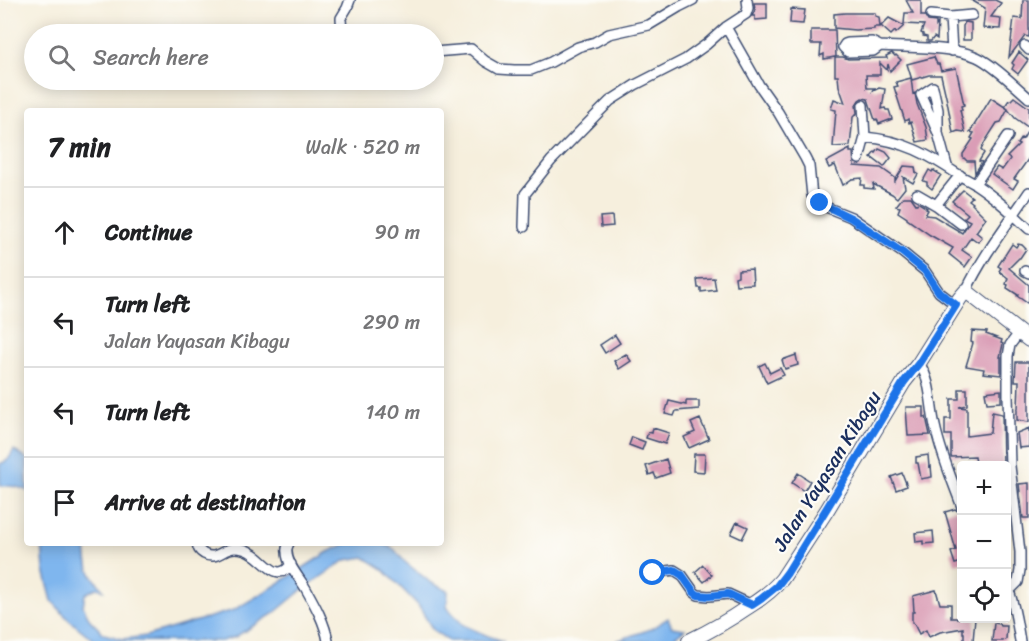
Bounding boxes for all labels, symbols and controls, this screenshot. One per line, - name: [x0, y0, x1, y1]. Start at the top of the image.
- search box: [24, 24, 444, 90]
- text: Search here: [93, 38, 209, 77]
- icon: search: [45, 41, 78, 74]
- text: 7 min: [48, 124, 111, 170]
- text: Walk · 520 m: [306, 130, 420, 165]
- route end: [806, 189, 832, 215]
- text: Continue: [105, 213, 193, 252]
- text: 90 m: [375, 215, 420, 250]
- icon: ahead: [48, 216, 81, 249]
- text: Turn left: [105, 285, 190, 324]
- text: 290 m: [363, 305, 420, 340]
- icon: left: [48, 306, 81, 339]
- text: Jalan Yayasan Kibagu: [105, 324, 290, 359]
- street label: Jalan Yayasan Kibagu: [763, 383, 891, 559]
- text: Turn left: [105, 393, 190, 432]
- text: 140 m: [366, 395, 420, 430]
- icon: left: [48, 396, 81, 429]
- map controls: [957, 461, 1011, 623]
- button: +: [957, 461, 1011, 515]
- text: Arrive at destination: [105, 483, 306, 522]
- icon: arrive: [48, 486, 81, 519]
- button: −: [957, 515, 1011, 569]
- route start: [639, 559, 665, 585]
- button: locate: [957, 569, 1011, 623]

